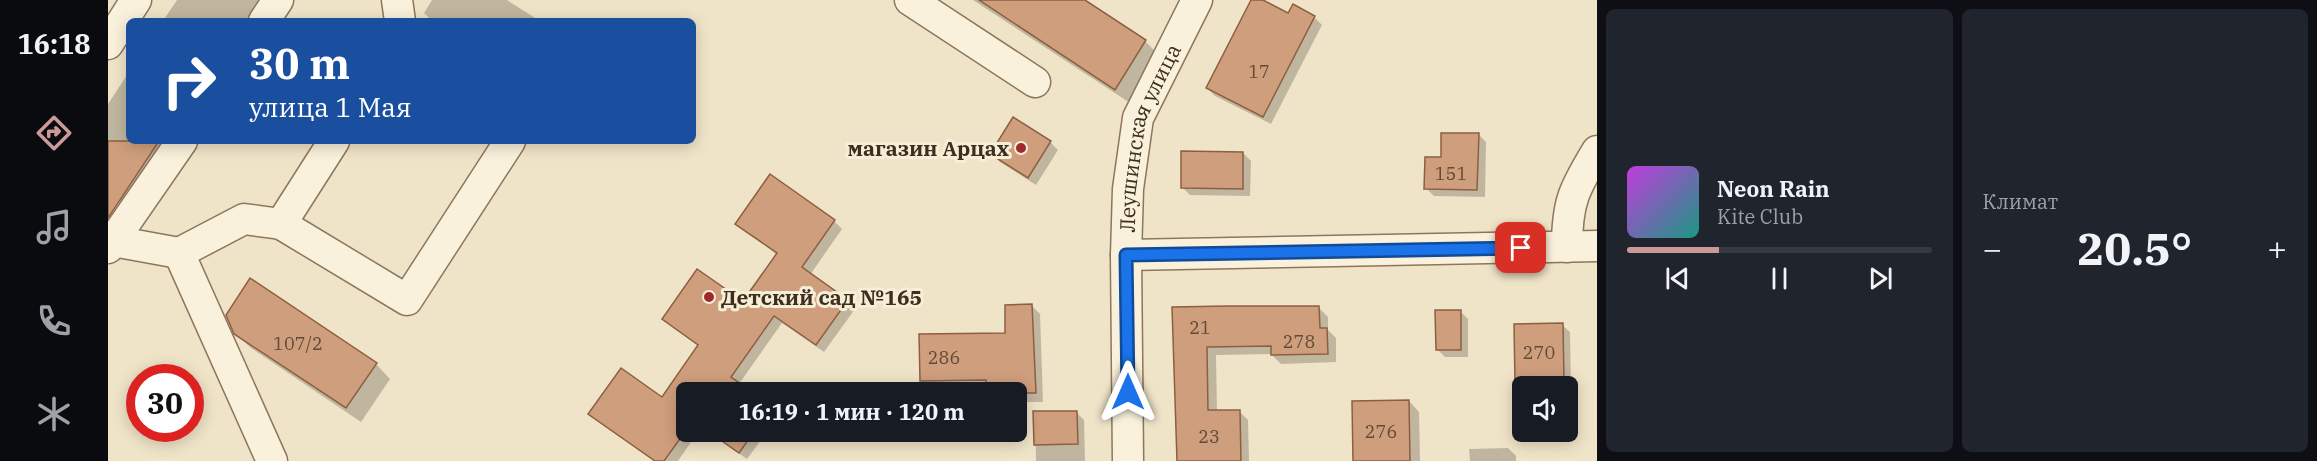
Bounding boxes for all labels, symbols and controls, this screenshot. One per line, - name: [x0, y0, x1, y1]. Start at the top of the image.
- text: 16:18: [18, 26, 90, 61]
- text: 30 m: [249, 36, 350, 91]
- street label: Леушинская улица: [1113, 39, 1187, 233]
- icon: right: [150, 42, 228, 120]
- house number: 17: [1248, 60, 1270, 83]
- text: улица 1 Мая: [249, 89, 412, 124]
- icon: directions: [33, 112, 75, 154]
- place label: магазин Арцах: [847, 134, 1010, 162]
- marker: магазин Арцах: [1014, 141, 1028, 155]
- house number: 151: [1435, 162, 1467, 185]
- text: Neon Rain: [1717, 174, 1830, 203]
- text: Климат: [1983, 188, 2058, 215]
- text: Kite Club: [1717, 203, 1803, 230]
- icon: music: [33, 206, 75, 248]
- text: 20.5°: [2077, 219, 2192, 277]
- pin: [1495, 222, 1546, 273]
- text: −: [1983, 227, 2002, 270]
- text: +: [2267, 227, 2287, 270]
- icon: arrive: [1504, 231, 1537, 264]
- icon: previous: [1661, 262, 1694, 295]
- icon: pause: [1763, 262, 1796, 295]
- icon: next: [1864, 262, 1897, 295]
- place label: Детский сад №165: [721, 283, 922, 311]
- marker: Детский сад №165: [702, 290, 716, 304]
- icon: phone: [33, 300, 75, 342]
- house number: 21: [1189, 316, 1211, 339]
- house number: 278: [1283, 330, 1315, 353]
- house number: 107/2: [273, 332, 323, 355]
- house number: 270: [1523, 341, 1555, 364]
- house number: 286: [928, 346, 960, 369]
- position arrow: [1096, 360, 1160, 424]
- speed limit sign: 30: [126, 364, 204, 442]
- map controls: [1512, 376, 1578, 442]
- button: sound: [1512, 376, 1578, 442]
- icon: climate: [33, 393, 75, 435]
- text: 16:19 · 1 мин · 120 m: [738, 397, 965, 426]
- house number: 276: [1365, 420, 1397, 443]
- house number: 23: [1198, 425, 1220, 448]

